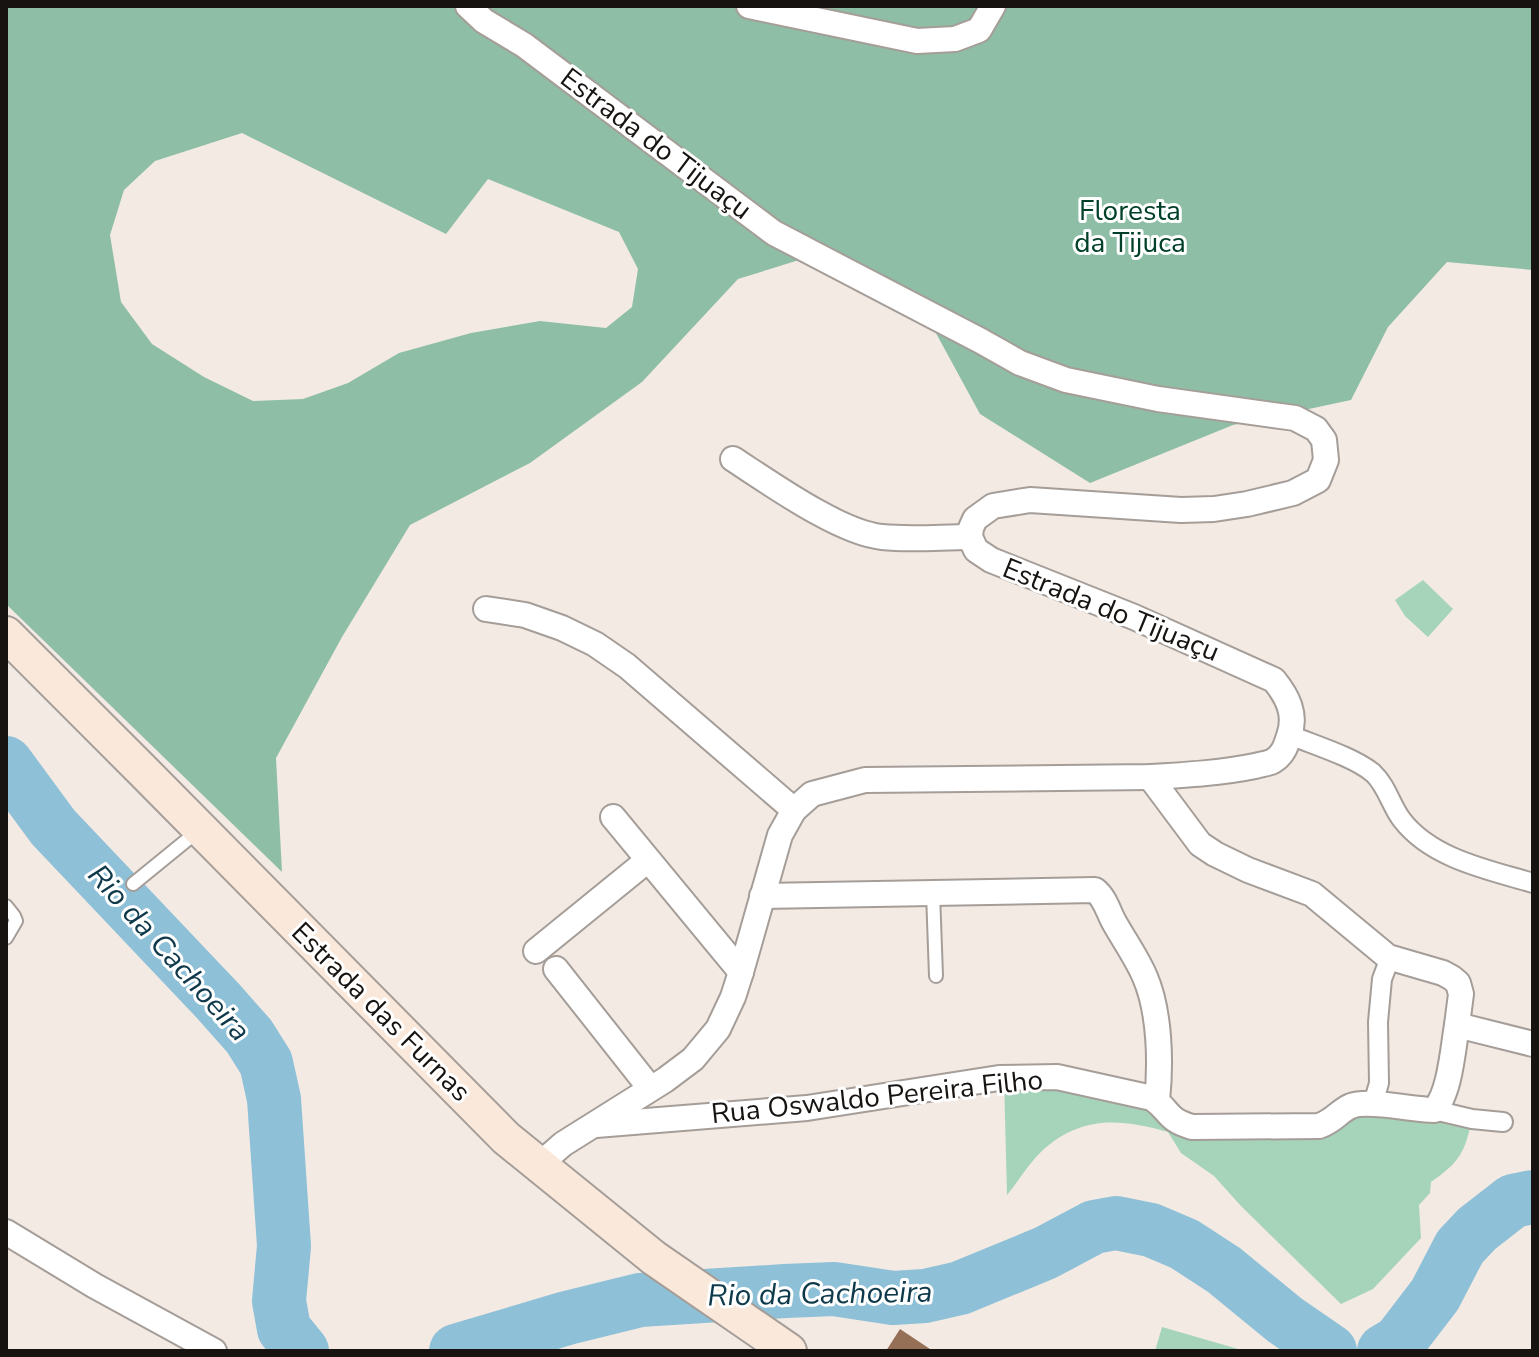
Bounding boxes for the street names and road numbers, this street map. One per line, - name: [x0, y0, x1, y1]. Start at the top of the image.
- street label: Estrada do Tijuaçu: [552, 59, 760, 229]
- street label: Estrada do Tijuaçu: [997, 549, 1225, 671]
- street label: Estrada das Furnas: [283, 914, 479, 1110]
- street label: Rua Oswaldo Pereira Filho: [709, 1061, 1045, 1133]

